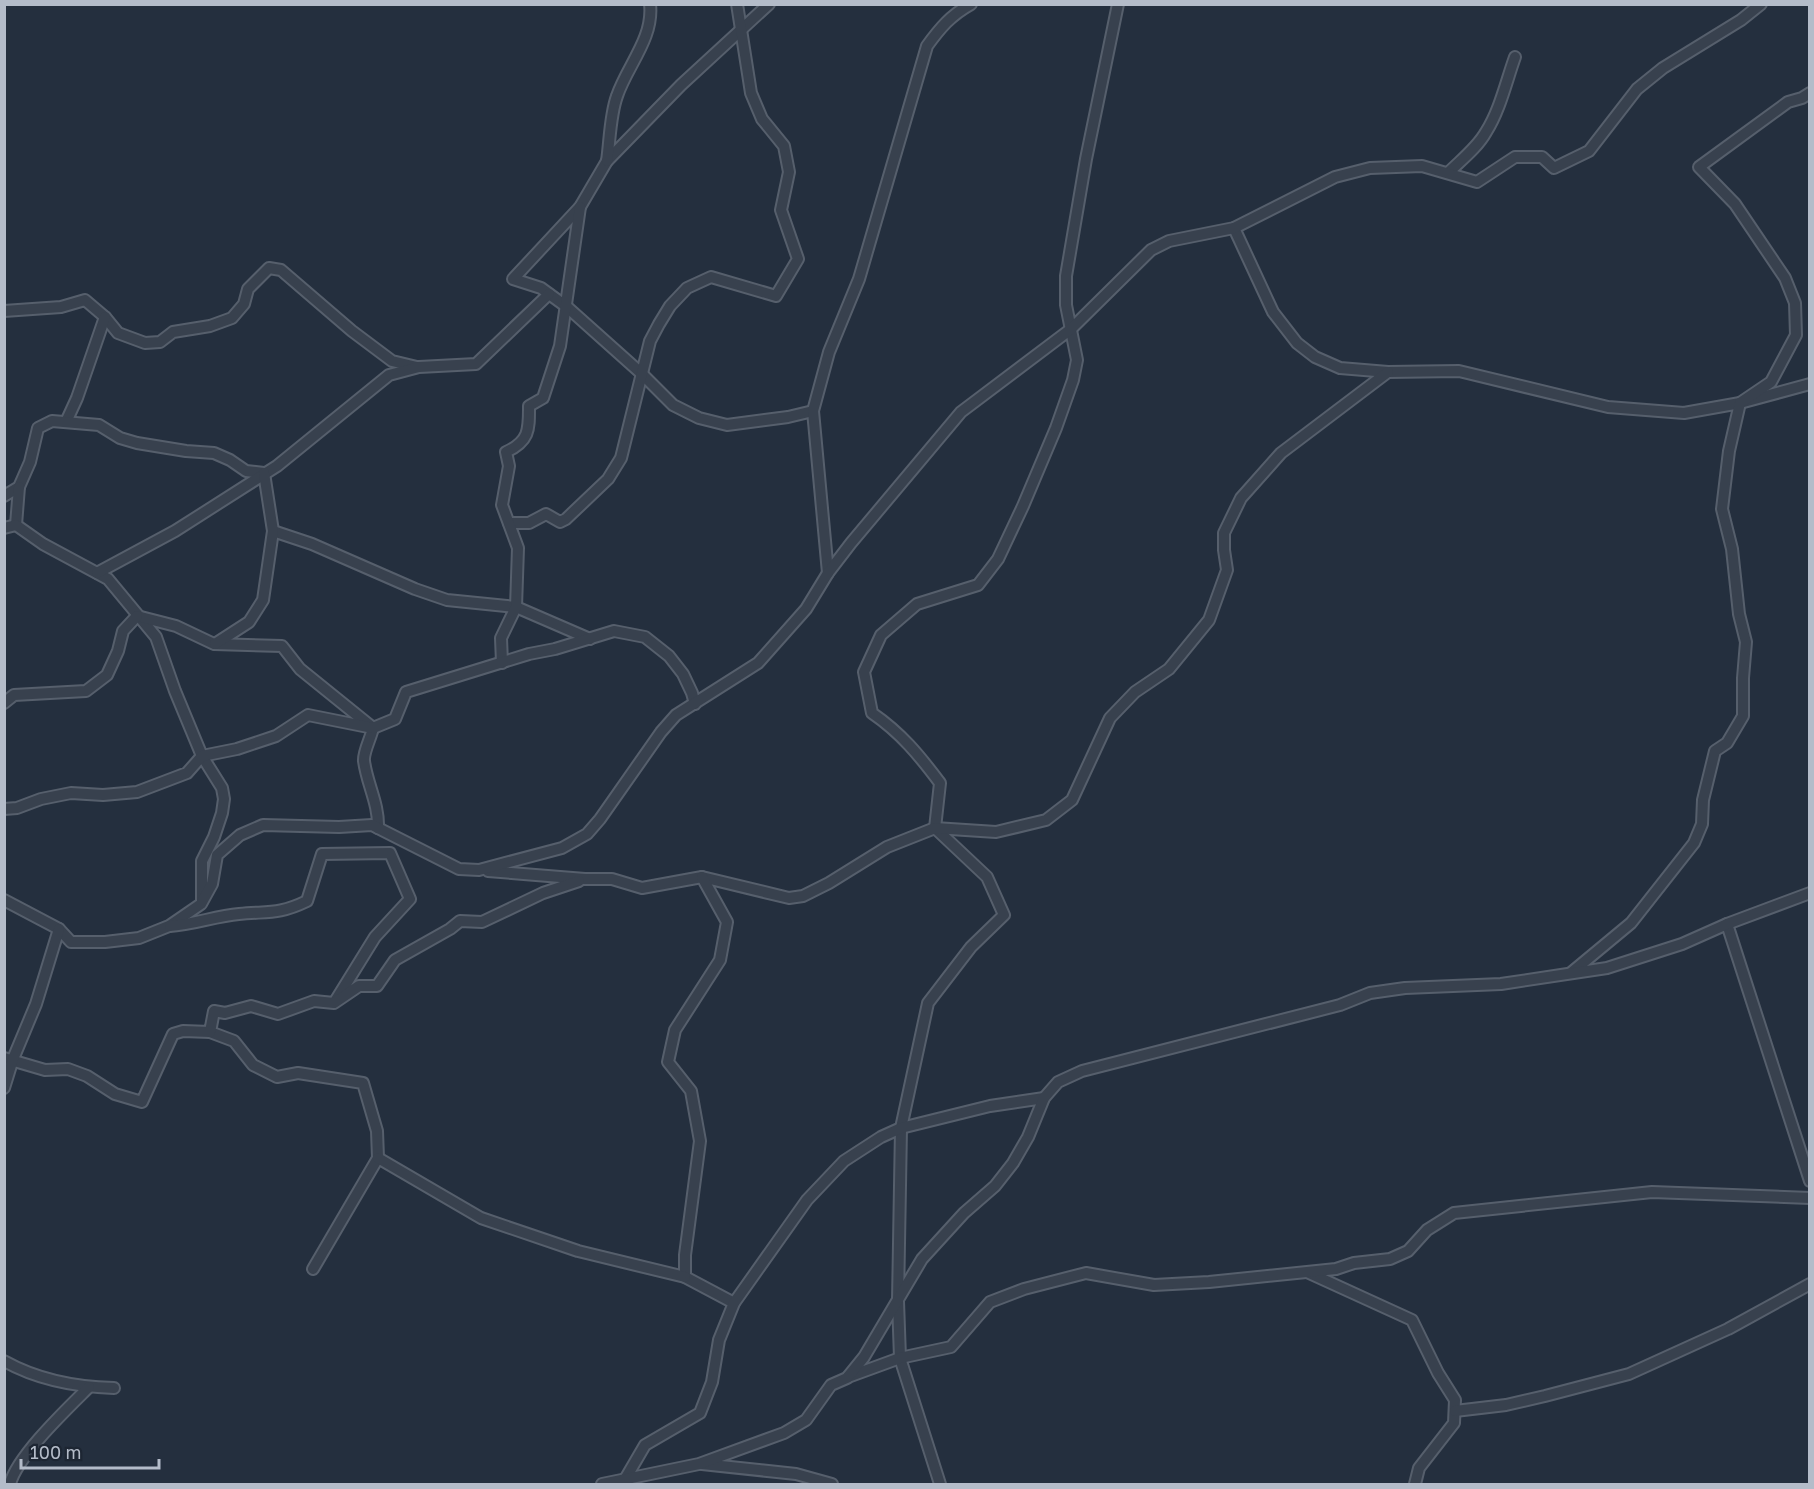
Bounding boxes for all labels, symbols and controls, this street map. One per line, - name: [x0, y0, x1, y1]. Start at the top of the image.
- scale bar: [21, 1432, 159, 1470]
- text: 100 m: [30, 1441, 81, 1463]

